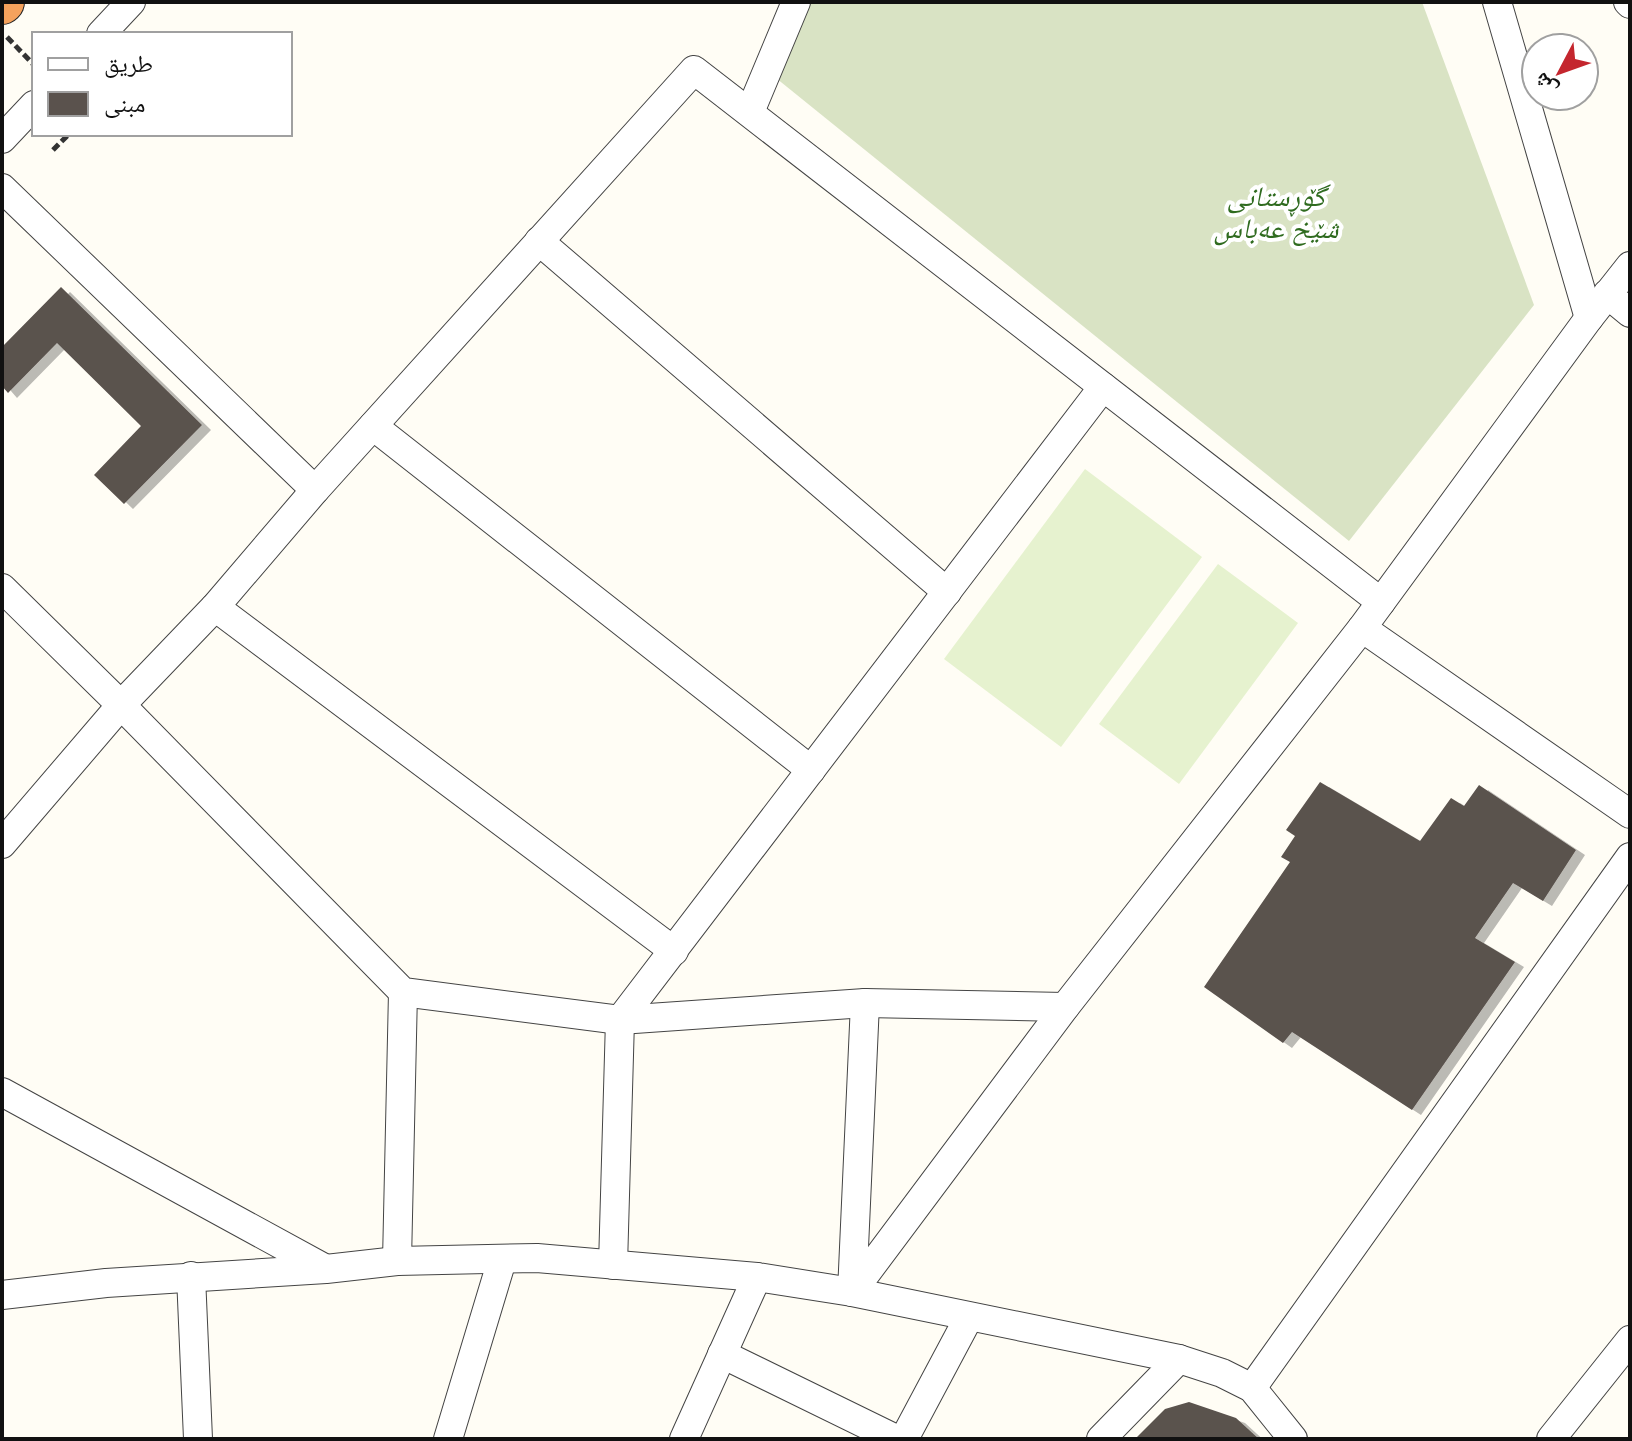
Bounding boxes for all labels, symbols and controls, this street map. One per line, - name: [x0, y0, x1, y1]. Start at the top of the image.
- legend: [32, 32, 292, 136]
- north arrow: [1520, 32, 1600, 112]
- text: طريق: [104, 49, 153, 78]
- text: ش: [1527, 67, 1563, 102]
- text: مبنى: [104, 89, 145, 118]
- park label: گۆڕستانی شێخ عەباس: [1214, 179, 1339, 247]

